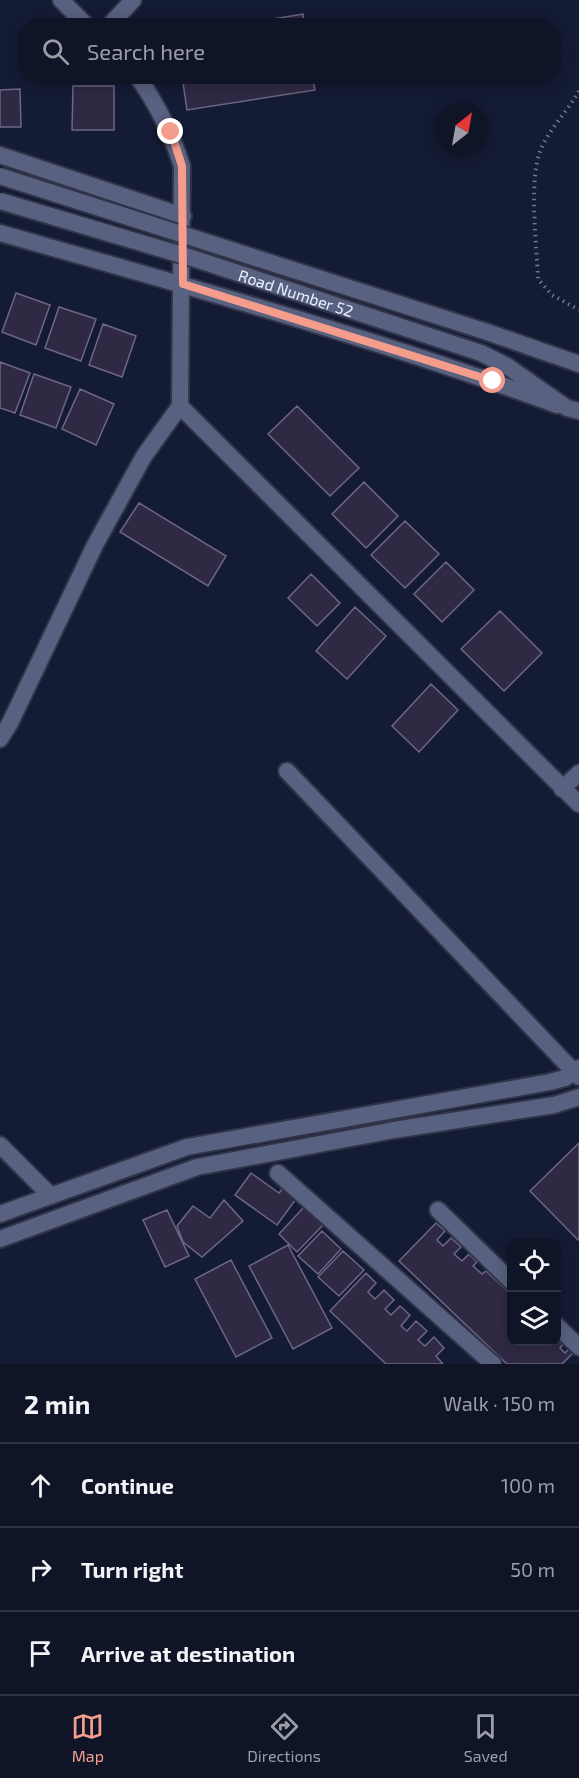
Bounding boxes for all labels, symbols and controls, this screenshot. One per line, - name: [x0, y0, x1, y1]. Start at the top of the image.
- search box: [18, 18, 561, 84]
- icon: search: [39, 35, 72, 68]
- text: Search here: [87, 38, 205, 64]
- north arrow: [435, 102, 489, 156]
- route end: [157, 118, 183, 144]
- street label: Road Number 52: [236, 265, 356, 320]
- route start: [479, 367, 505, 393]
- map controls: [507, 1238, 561, 1346]
- button: locate: [507, 1238, 561, 1292]
- button: layers: [507, 1292, 561, 1346]
- text: 2 min: [24, 1388, 90, 1419]
- text: Walk · 150 m: [443, 1391, 555, 1415]
- icon: ahead: [24, 1469, 57, 1502]
- text: Continue: [81, 1472, 174, 1498]
- text: 100 m: [501, 1473, 555, 1497]
- icon: right: [24, 1553, 57, 1586]
- text: Turn right: [81, 1556, 183, 1582]
- text: 50 m: [510, 1557, 555, 1581]
- icon: arrive: [24, 1637, 57, 1670]
- text: Arrive at destination: [81, 1640, 295, 1666]
- tab: Map: [71, 1710, 104, 1765]
- tab: Directions: [247, 1710, 321, 1765]
- tab: Saved: [464, 1710, 508, 1765]

